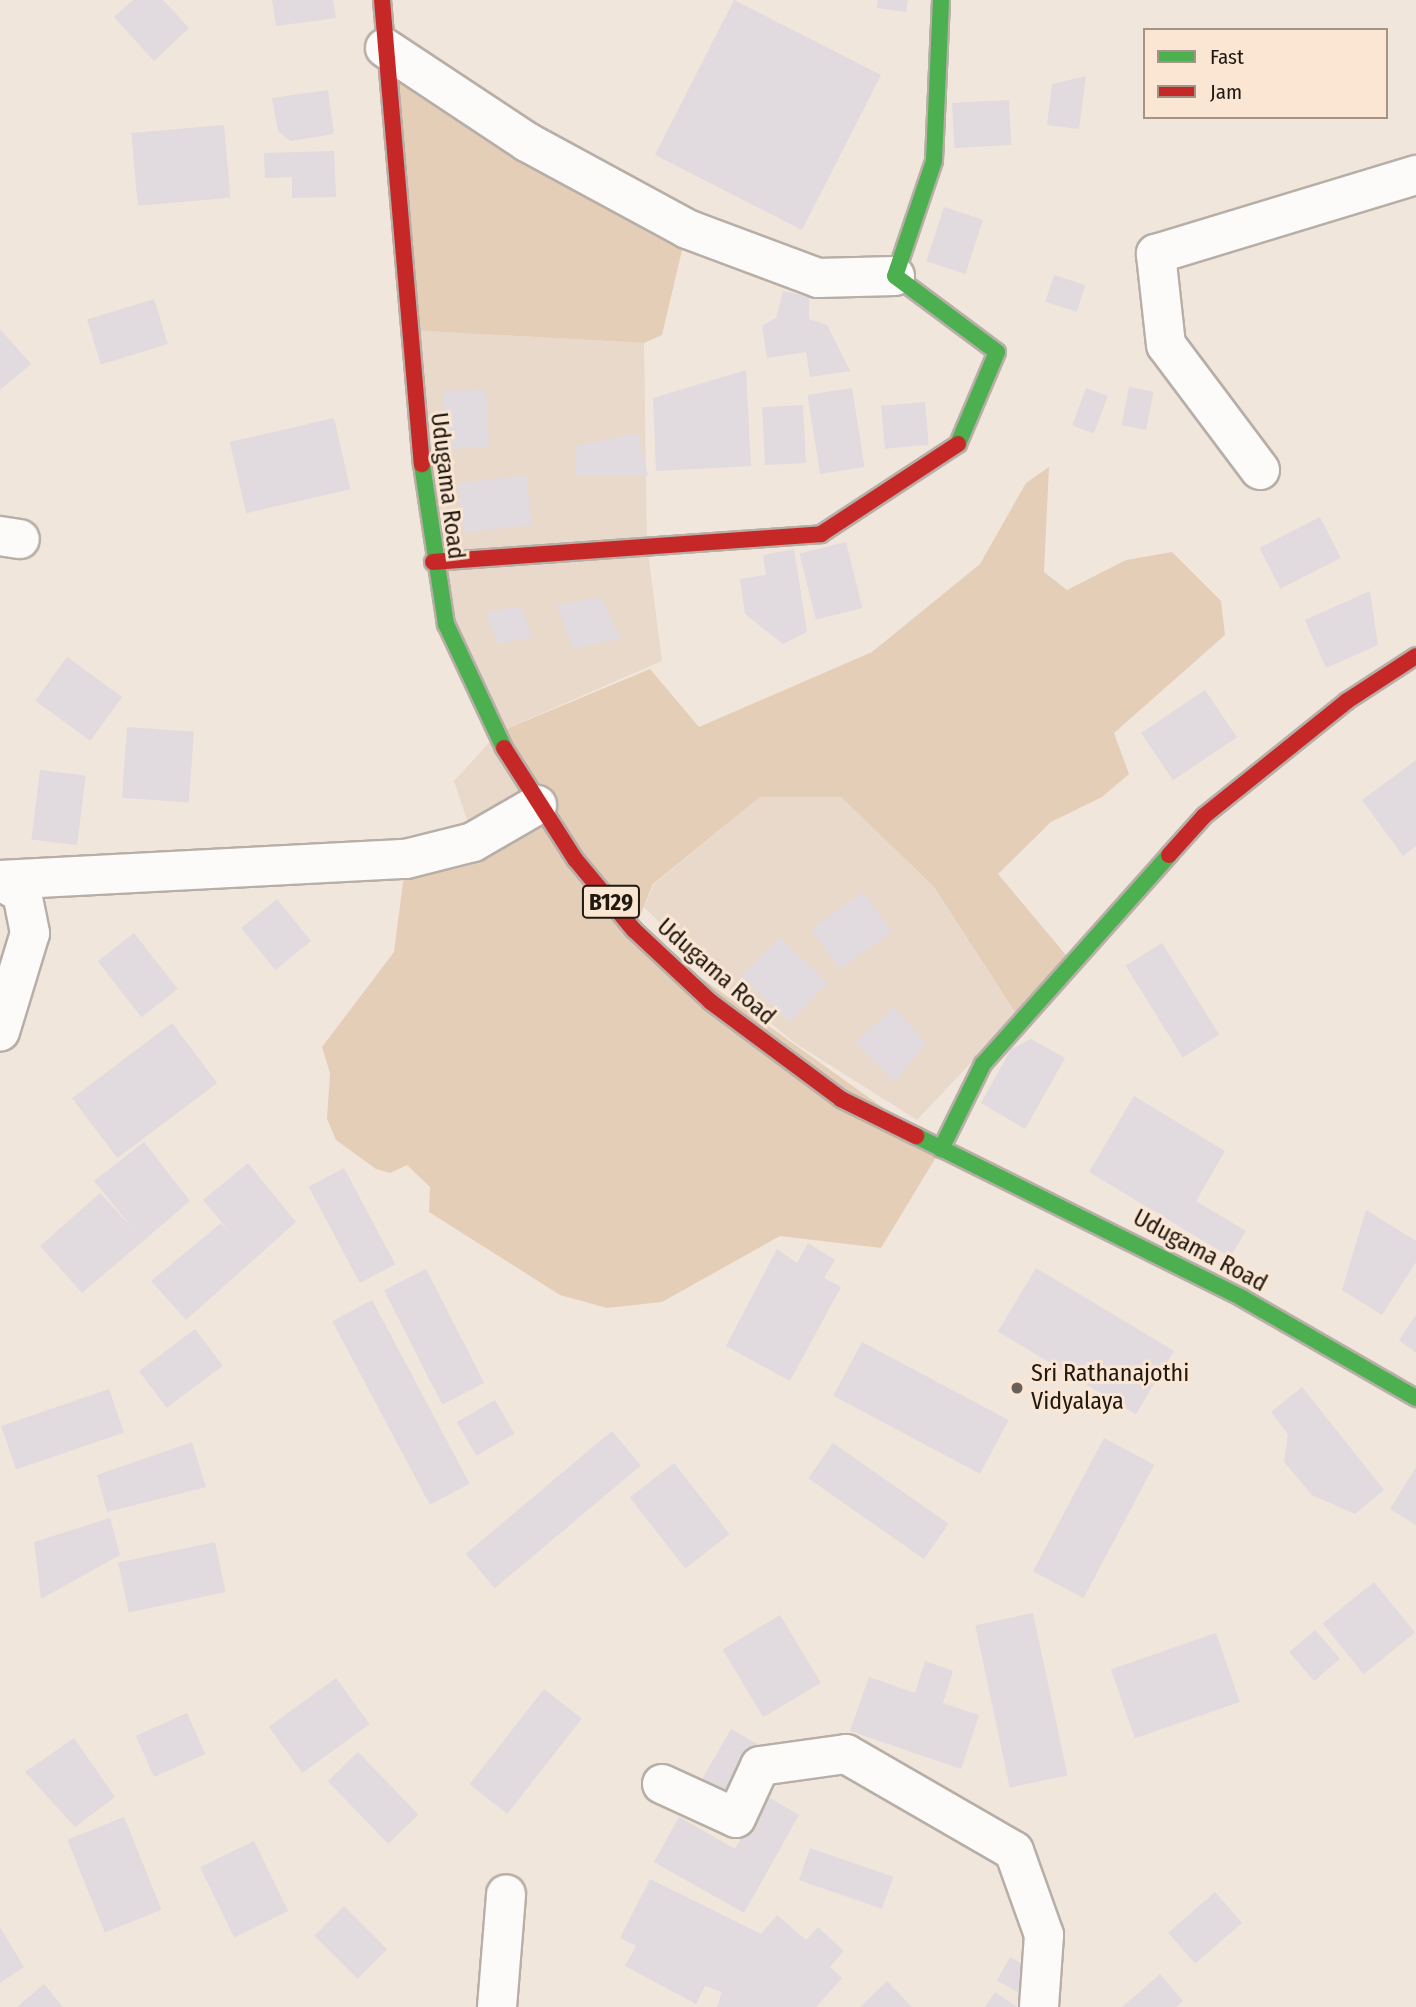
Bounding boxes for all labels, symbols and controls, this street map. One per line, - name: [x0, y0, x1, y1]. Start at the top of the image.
- legend: [1143, 28, 1388, 119]
- text: Fast: [1210, 44, 1244, 70]
- text: Jam: [1210, 79, 1242, 105]
- street label: Udugama Road: [424, 411, 470, 561]
- road number: B129: [581, 882, 641, 922]
- street label: Udugama Road: [651, 913, 781, 1031]
- street label: Udugama Road: [1128, 1204, 1272, 1298]
- place label: Sri Rathanajothi Vidyalaya: [1031, 1360, 1189, 1416]
- marker: Sri Rathanajothi Vidyalaya: [1009, 1380, 1025, 1396]

